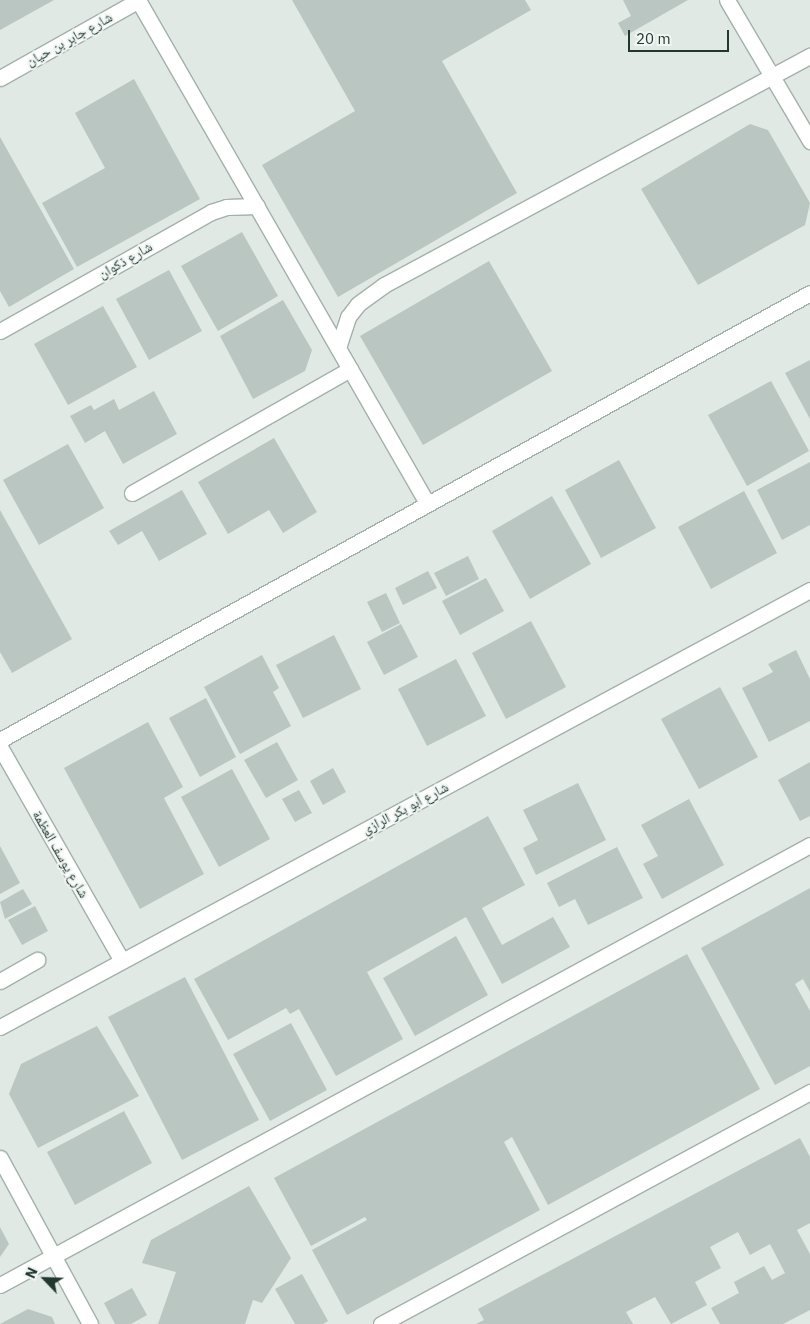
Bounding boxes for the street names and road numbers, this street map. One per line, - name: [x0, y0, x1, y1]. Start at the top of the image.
- street label: شارع جابر بن حيان: [23, 8, 115, 70]
- street label: شارع ذكوان: [95, 238, 155, 282]
- street label: شارع أبو بكر الرازي: [359, 778, 451, 838]
- street label: شارع يوسف العظمة: [29, 807, 93, 901]

